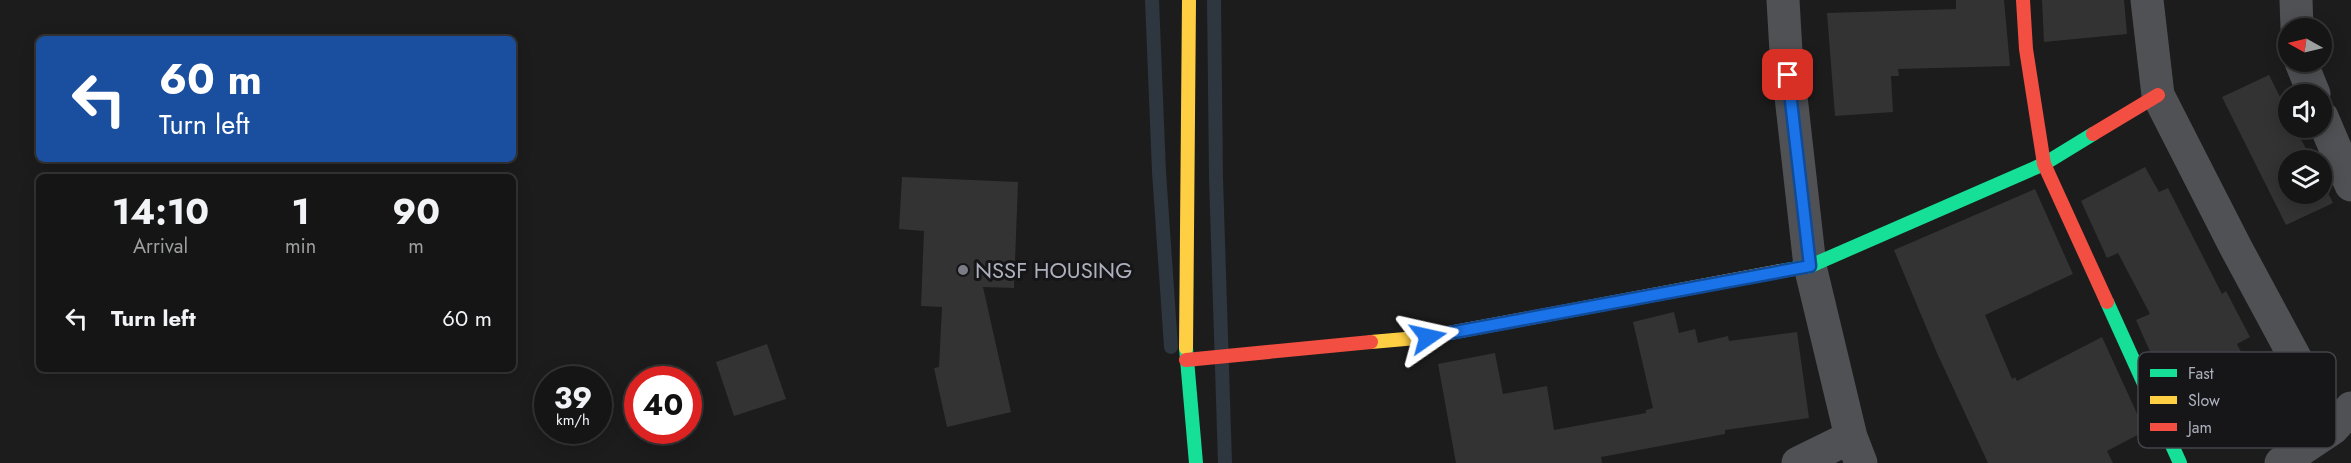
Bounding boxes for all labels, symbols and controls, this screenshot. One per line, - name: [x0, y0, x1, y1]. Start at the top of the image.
- north arrow: [2278, 18, 2332, 72]
- map controls: [2278, 18, 2332, 204]
- text: 60 m: [159, 49, 262, 110]
- pin: [1762, 49, 1813, 100]
- icon: arrive: [1771, 58, 1804, 91]
- icon: left: [60, 60, 138, 138]
- button: sound: [2278, 84, 2332, 138]
- text: Turn left: [159, 105, 249, 144]
- button: layers: [2278, 150, 2332, 204]
- text: 14:10: [112, 185, 209, 237]
- text: 1: [291, 185, 310, 237]
- text: 90: [392, 185, 440, 237]
- text: Arrival: [133, 232, 188, 261]
- text: min: [285, 232, 316, 261]
- text: m: [408, 232, 424, 261]
- place label: NSSF HOUSING: [975, 254, 1132, 286]
- marker: NSSF HOUSING: [956, 263, 970, 277]
- icon: left: [60, 302, 93, 335]
- text: Turn left: [111, 302, 196, 334]
- text: 60 m: [442, 302, 492, 334]
- position arrow: [1396, 305, 1460, 369]
- legend: [2138, 352, 2336, 448]
- text: Fast: [2188, 362, 2214, 385]
- speed limit sign: 40: [624, 366, 702, 444]
- text: 39: [554, 376, 592, 419]
- text: Slow: [2188, 389, 2220, 412]
- text: km/h: [556, 409, 590, 431]
- text: Jam: [2186, 416, 2212, 439]

